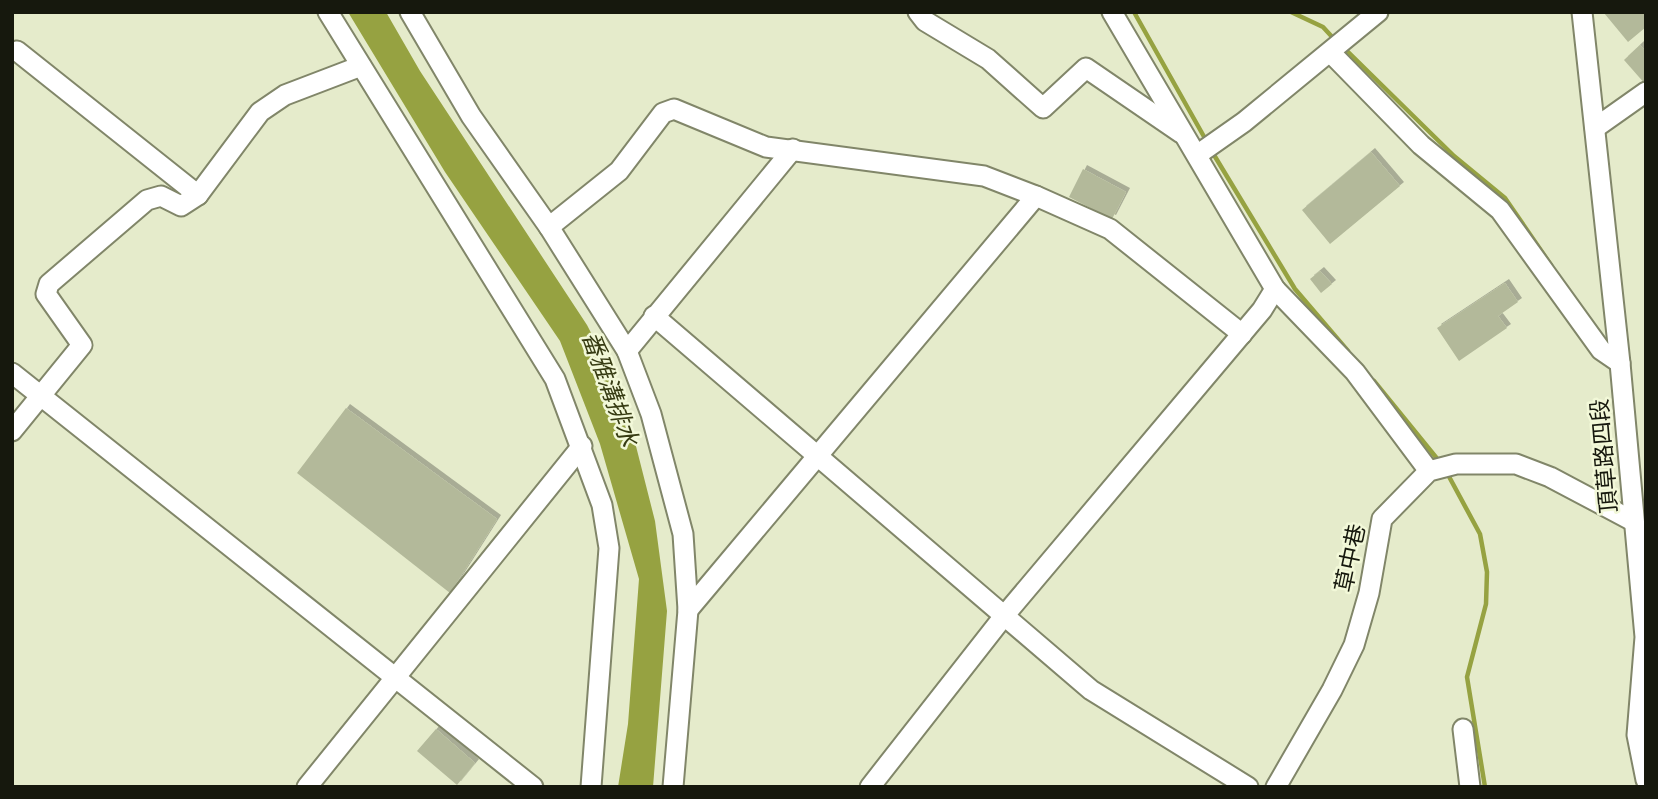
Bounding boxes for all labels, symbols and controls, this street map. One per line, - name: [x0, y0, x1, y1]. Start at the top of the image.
- water label: 番雅溝排水: [575, 327, 646, 451]
- street label: 頂草路四段: [1584, 397, 1624, 515]
- street label: 草中巷: [1328, 521, 1372, 595]

